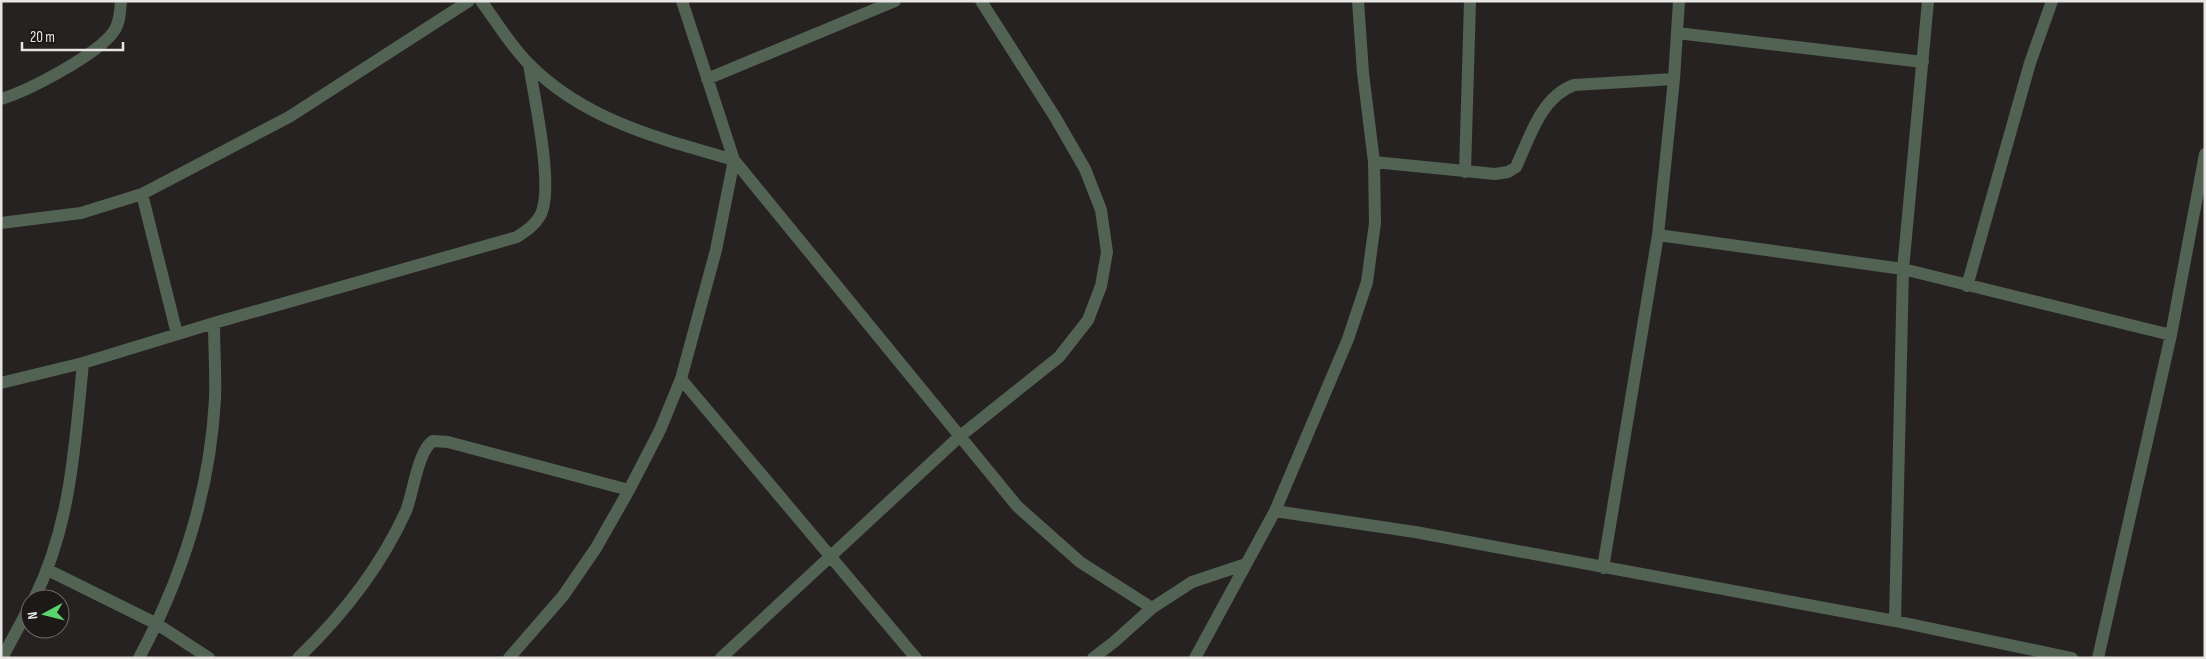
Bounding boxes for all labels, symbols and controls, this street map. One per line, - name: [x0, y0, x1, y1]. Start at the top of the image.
- scale bar: [22, 20, 124, 52]
- text: 20 m: [30, 28, 55, 47]
- north arrow: [20, 589, 70, 639]
- text: N: [24, 611, 41, 620]

